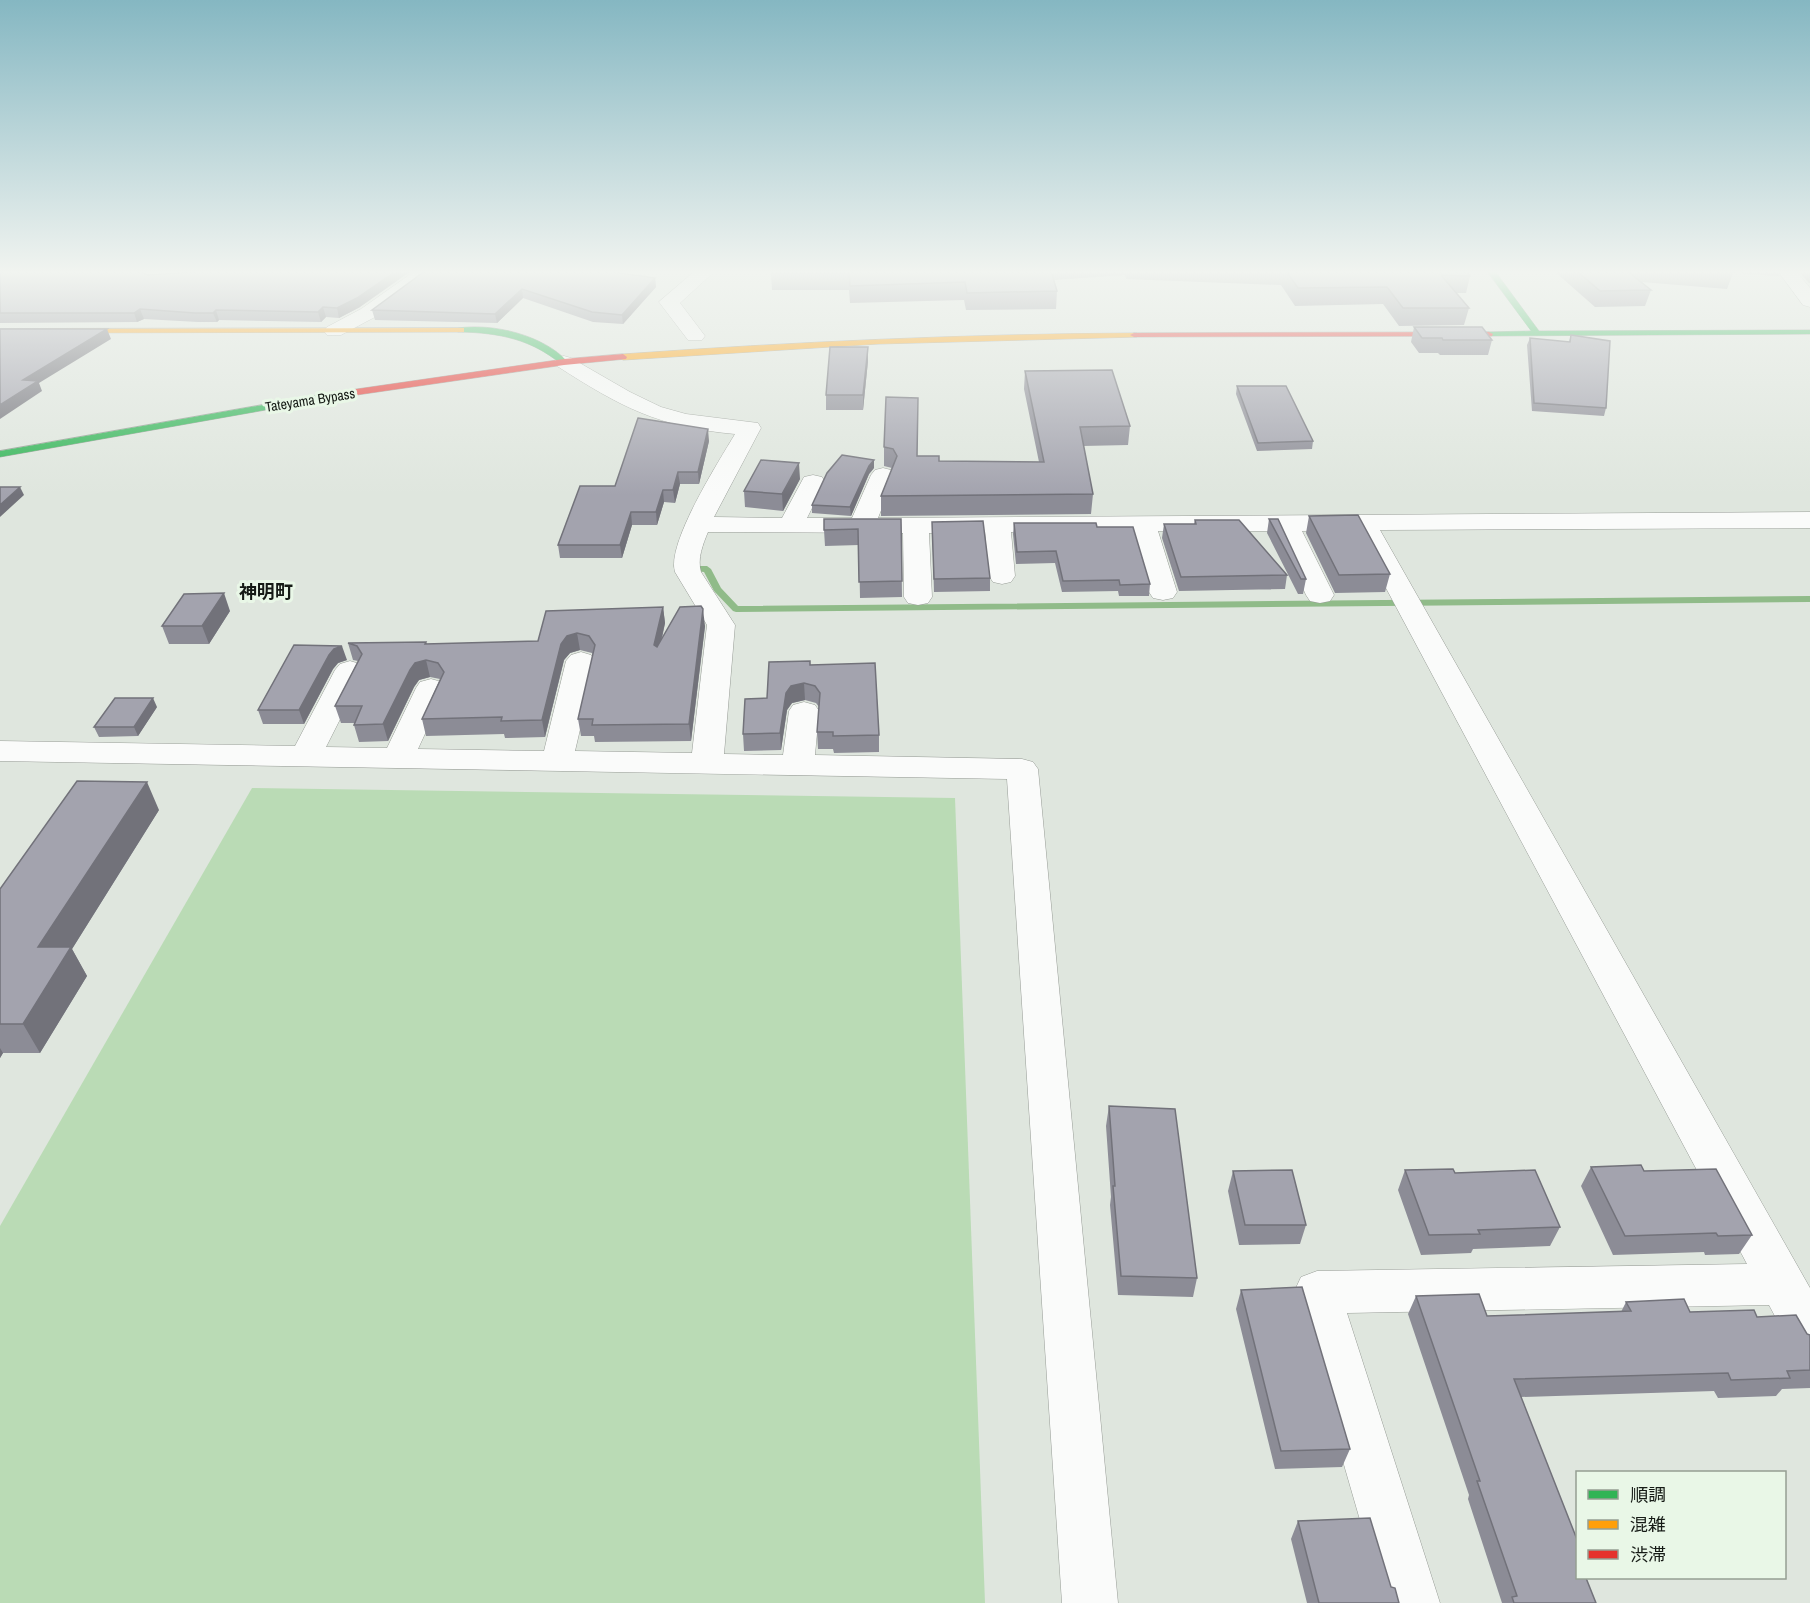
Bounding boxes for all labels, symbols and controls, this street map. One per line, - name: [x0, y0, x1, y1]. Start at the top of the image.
- street label: Tateyama Bypass: [264, 384, 357, 416]
- district label: 神明町: [239, 579, 293, 604]
- legend: [1576, 1471, 1786, 1579]
- text: 順調: [1630, 1482, 1666, 1507]
- text: 混雑: [1630, 1512, 1666, 1537]
- text: 渋滞: [1630, 1542, 1666, 1567]

